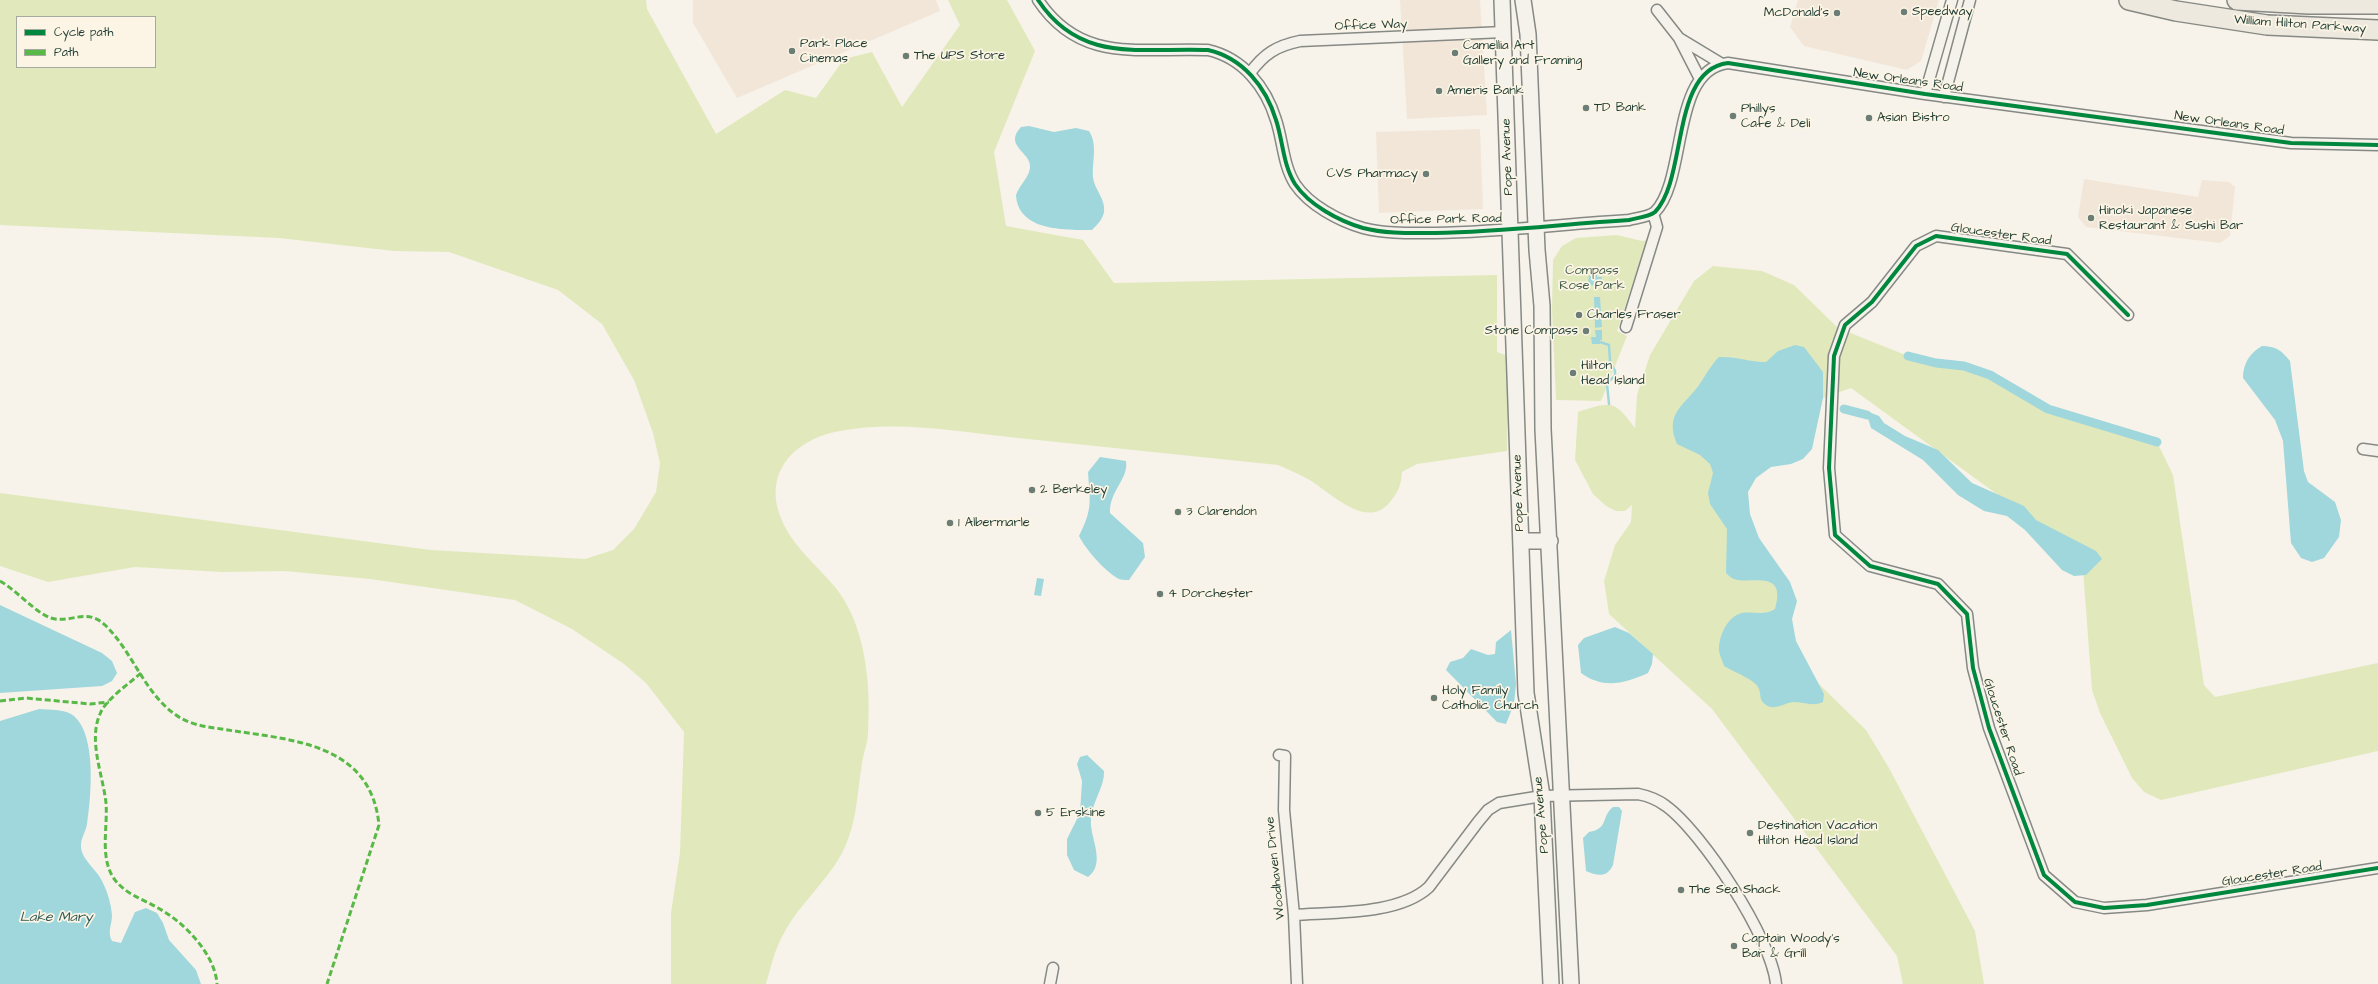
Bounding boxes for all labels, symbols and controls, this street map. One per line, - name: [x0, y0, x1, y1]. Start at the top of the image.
- place label: Speedway: [1912, 4, 1973, 20]
- place label: McDonald's: [1764, 5, 1829, 21]
- marker: Speedway: [1899, 7, 1909, 17]
- marker: McDonald's: [1832, 8, 1842, 18]
- street label: William Hilton Parkway: [2233, 13, 2367, 37]
- legend: [16, 16, 156, 68]
- street label: Office Way: [1334, 17, 1408, 35]
- text: Cycle path: [54, 24, 113, 41]
- place label: Park Place Cinemas: [800, 36, 867, 67]
- place label: Camellia Art Gallery and Framing: [1463, 38, 1582, 69]
- text: Path: [54, 44, 79, 61]
- marker: Park Place Cinemas: [787, 46, 797, 56]
- place label: The UPS Store: [914, 48, 1005, 64]
- marker: Camellia Art Gallery and Framing: [1450, 48, 1460, 58]
- marker: The UPS Store: [901, 51, 911, 61]
- street label: New Orleans Road: [1852, 66, 1964, 96]
- place label: Ameris Bank: [1447, 83, 1524, 99]
- marker: Ameris Bank: [1434, 86, 1444, 96]
- place label: TD Bank: [1594, 100, 1646, 116]
- place label: Phillys Cafe & Deli: [1741, 101, 1810, 132]
- marker: TD Bank: [1581, 103, 1591, 113]
- street label: New Orleans Road: [2173, 109, 2285, 139]
- place label: Asian Bistro: [1877, 110, 1950, 126]
- marker: Phillys Cafe & Deli: [1728, 111, 1738, 121]
- marker: Asian Bistro: [1864, 113, 1874, 123]
- street label: Pope Avenue: [1499, 118, 1517, 196]
- place label: CVS Pharmacy: [1326, 166, 1418, 182]
- marker: CVS Pharmacy: [1421, 169, 1431, 179]
- place label: Hinoki Japanese Restaurant & Sushi Bar: [2099, 203, 2243, 234]
- street label: Office Park Road: [1390, 211, 1502, 229]
- marker: Hinoki Japanese Restaurant & Sushi Bar: [2086, 213, 2096, 223]
- street label: Gloucester Road: [1950, 220, 2052, 250]
- park label: Compass Rose Park: [1559, 263, 1625, 294]
- place label: Charles Fraser: [1587, 307, 1681, 323]
- marker: Charles Fraser: [1574, 310, 1584, 320]
- place label: Stone Compass: [1485, 323, 1578, 339]
- marker: Stone Compass: [1581, 326, 1591, 336]
- place label: Hilton Head Island: [1581, 358, 1645, 389]
- marker: Hilton Head Island: [1568, 368, 1578, 378]
- street label: Pope Avenue: [1510, 454, 1528, 532]
- place label: 2 Berkeley: [1040, 482, 1107, 498]
- marker: 2 Berkeley: [1027, 485, 1037, 495]
- place label: 3 Clarendon: [1186, 504, 1257, 520]
- marker: 3 Clarendon: [1173, 507, 1183, 517]
- place label: 1 Albermarle: [958, 515, 1030, 531]
- marker: 1 Albermarle: [945, 518, 955, 528]
- place label: 4 Dorchester: [1168, 586, 1253, 602]
- marker: 4 Dorchester: [1155, 589, 1165, 599]
- street label: Gloucester Road: [1979, 676, 2025, 778]
- place label: Holy Family Catholic Church: [1442, 683, 1538, 714]
- marker: Holy Family Catholic Church: [1429, 693, 1439, 703]
- street label: Pope Avenue: [1531, 776, 1553, 854]
- place label: 5 Erskine: [1046, 805, 1105, 821]
- marker: 5 Erskine: [1033, 808, 1043, 818]
- street label: Woodhaven Drive: [1263, 816, 1289, 920]
- place label: Destination Vacation Hilton Head Island: [1758, 818, 1877, 849]
- marker: Destination Vacation Hilton Head Island: [1745, 828, 1755, 838]
- street label: Gloucester Road: [2221, 859, 2323, 891]
- place label: The Sea Shack: [1689, 882, 1781, 898]
- marker: The Sea Shack: [1676, 885, 1686, 895]
- water label: Lake Mary: [20, 910, 92, 926]
- place label: Captain Woody's Bar & Grill: [1742, 931, 1840, 962]
- marker: Captain Woody's Bar & Grill: [1729, 941, 1739, 951]

